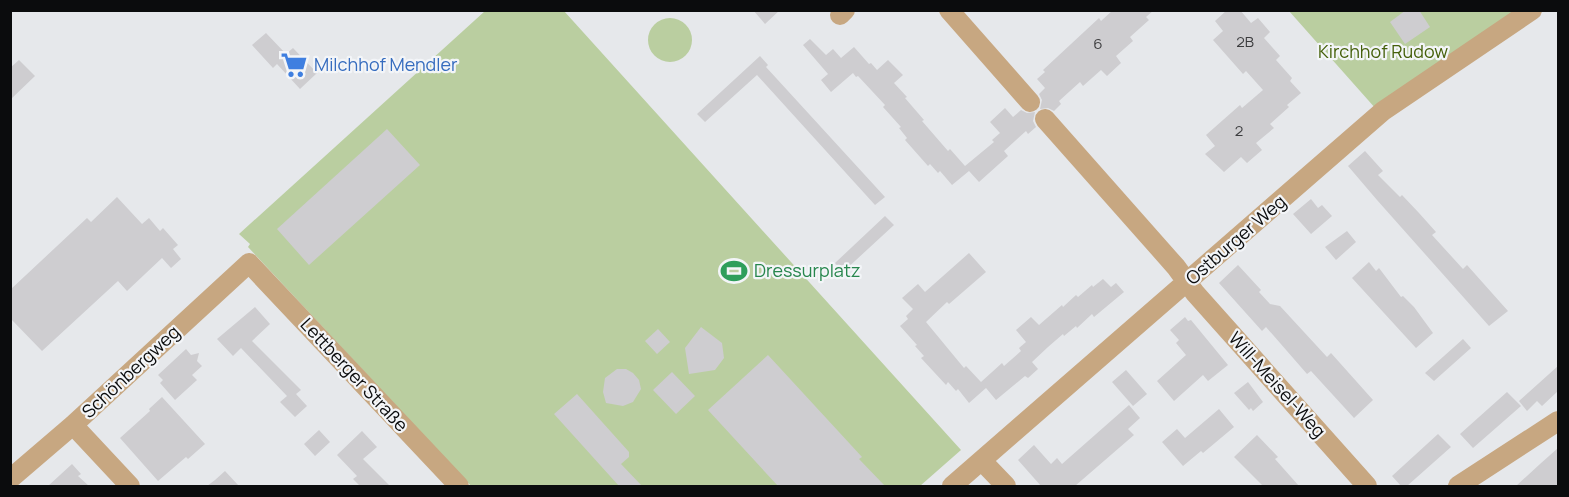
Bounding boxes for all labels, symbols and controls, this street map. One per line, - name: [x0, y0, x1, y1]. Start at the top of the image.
- house number: 2B: [1236, 31, 1254, 52]
- house number: 6: [1093, 33, 1103, 54]
- park label: Kirchhof Rudow: [1318, 39, 1448, 63]
- supermarket icon: Milchhof Mendler: [279, 50, 309, 80]
- place label: Milchhof Mendler: [314, 52, 458, 76]
- house number: 2: [1235, 120, 1243, 141]
- street label: Ostburger Weg: [1180, 189, 1291, 289]
- sports icon: Dressurplatz: [719, 256, 749, 286]
- place label: Dressurplatz: [754, 258, 861, 282]
- street label: Lettberger Straße: [296, 312, 414, 436]
- street label: Schönbergweg: [76, 320, 184, 423]
- street label: Will-Meisel-Weg: [1224, 326, 1332, 442]

